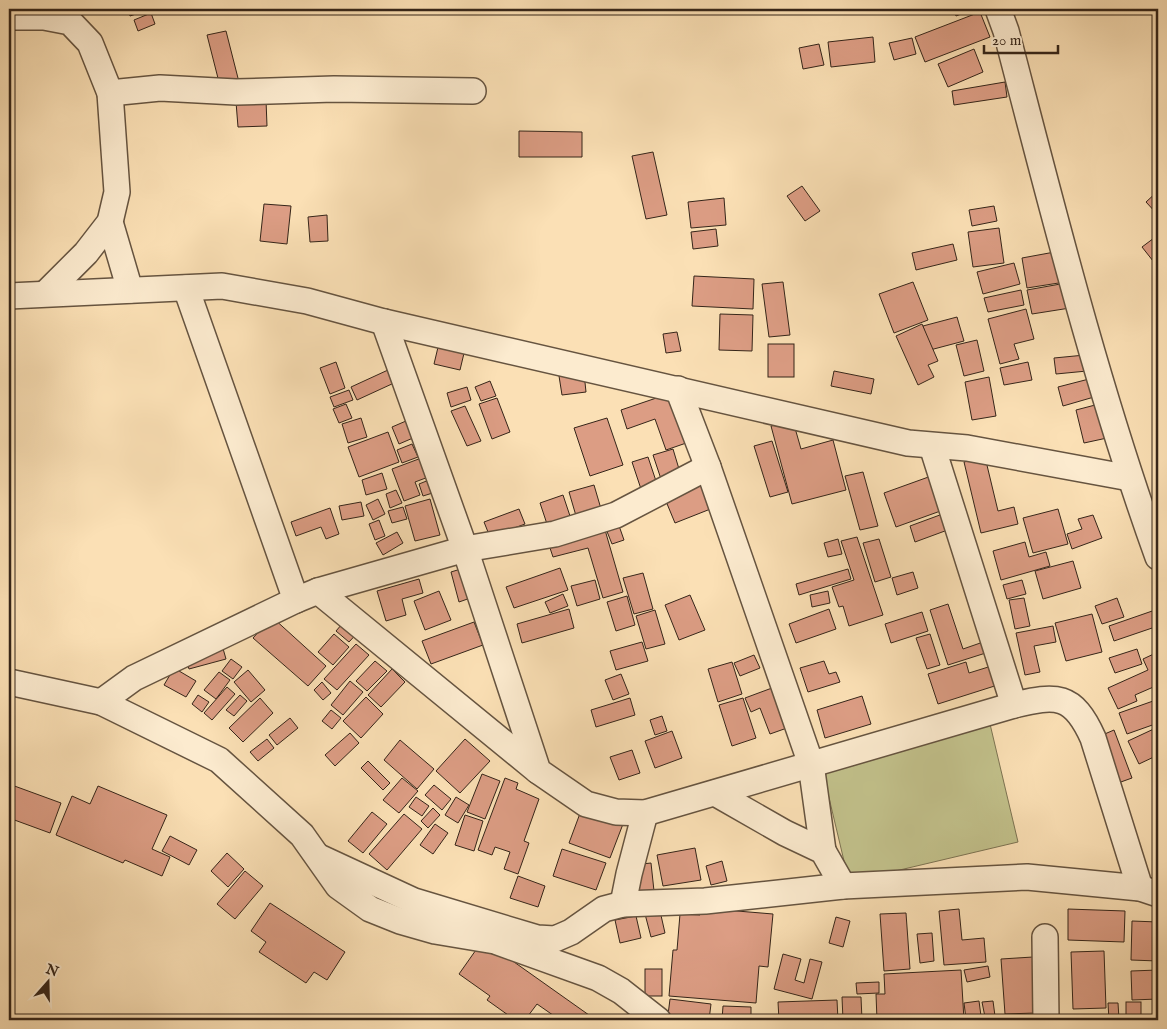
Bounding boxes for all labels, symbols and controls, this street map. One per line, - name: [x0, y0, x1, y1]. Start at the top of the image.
- scale bar: [984, 22, 1058, 54]
- text: 20 m: [992, 31, 1022, 50]
- north arrow: [22, 956, 72, 1006]
- text: N: [42, 960, 61, 981]

